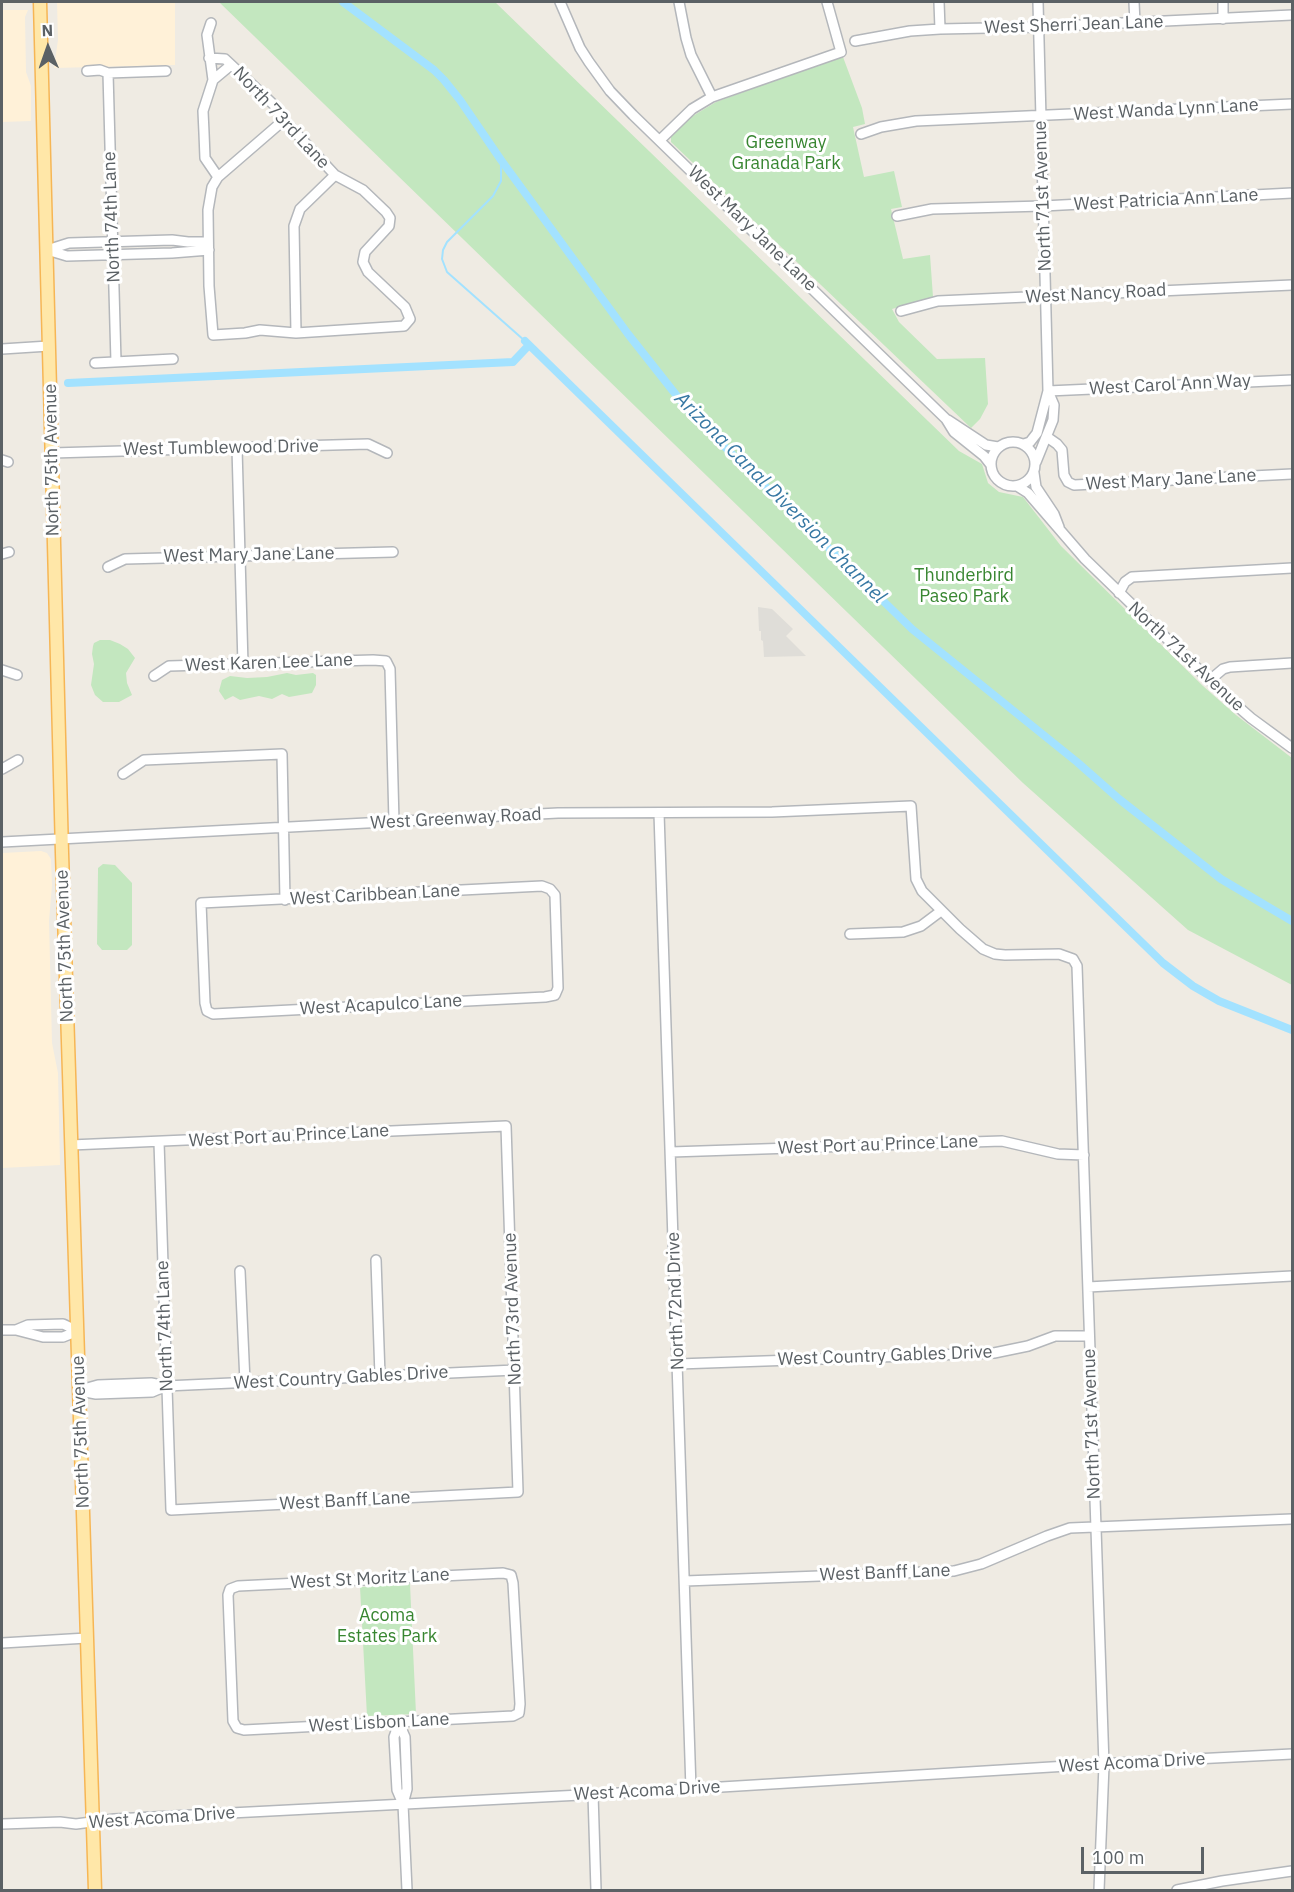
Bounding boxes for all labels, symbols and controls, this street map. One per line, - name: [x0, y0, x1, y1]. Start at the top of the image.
- street label: West Sherri Jean Lane: [984, 11, 1164, 39]
- north arrow: [18, 18, 78, 78]
- text: N: [41, 20, 54, 40]
- street label: North 73rd Lane: [228, 62, 334, 174]
- street label: West Wanda Lynn Lane: [1073, 94, 1259, 126]
- street label: North 71st Avenue: [1030, 120, 1056, 272]
- park label: Greenway Granada Park: [731, 132, 841, 174]
- street label: North 74th Lane: [99, 151, 125, 283]
- street label: West Mary Jane Lane: [683, 162, 821, 296]
- street label: West Patricia Ann Lane: [1073, 184, 1259, 216]
- street label: West Nancy Road: [1025, 280, 1167, 308]
- street label: West Carol Ann Way: [1089, 370, 1251, 400]
- street label: North 75th Avenue: [40, 383, 64, 537]
- water label: Arizona Canal Diversion Channel: [669, 387, 891, 609]
- street label: West Tumblewood Drive: [123, 435, 319, 461]
- street label: West Mary Jane Lane: [1085, 465, 1257, 495]
- street label: West Mary Jane Lane: [163, 543, 335, 567]
- park label: Thunderbird Paseo Park: [914, 565, 1014, 608]
- street label: North 71st Avenue: [1123, 598, 1249, 716]
- street label: West Karen Lee Lane: [185, 649, 353, 677]
- street label: West Greenway Road: [370, 804, 542, 834]
- street label: North 75th Avenue: [52, 869, 78, 1023]
- street label: West Caribbean Lane: [289, 880, 461, 910]
- street label: West Acapulco Lane: [299, 990, 463, 1020]
- street label: West Port au Prince Lane: [188, 1120, 390, 1152]
- street label: West Port au Prince Lane: [777, 1131, 979, 1159]
- street label: North 72nd Drive: [663, 1231, 689, 1371]
- street label: North 73rd Avenue: [500, 1232, 526, 1386]
- street label: North 74th Lane: [152, 1260, 178, 1392]
- street label: West Country Gables Drive: [777, 1341, 993, 1371]
- street label: North 71st Avenue: [1079, 1348, 1105, 1500]
- street label: North 75th Avenue: [68, 1355, 94, 1509]
- street label: West Country Gables Drive: [233, 1362, 449, 1394]
- street label: West Banff Lane: [279, 1487, 411, 1515]
- street label: West Banff Lane: [819, 1560, 951, 1586]
- street label: West St Moritz Lane: [290, 1564, 450, 1594]
- park label: Acoma Estates Park: [337, 1605, 437, 1648]
- street label: West Lisbon Lane: [308, 1709, 450, 1737]
- street label: West Acoma Drive: [1058, 1748, 1206, 1778]
- street label: West Acoma Drive: [573, 1776, 721, 1806]
- street label: West Acoma Drive: [88, 1802, 236, 1834]
- scale bar: [1084, 1835, 1207, 1873]
- text: 100 m: [1092, 1846, 1144, 1869]

